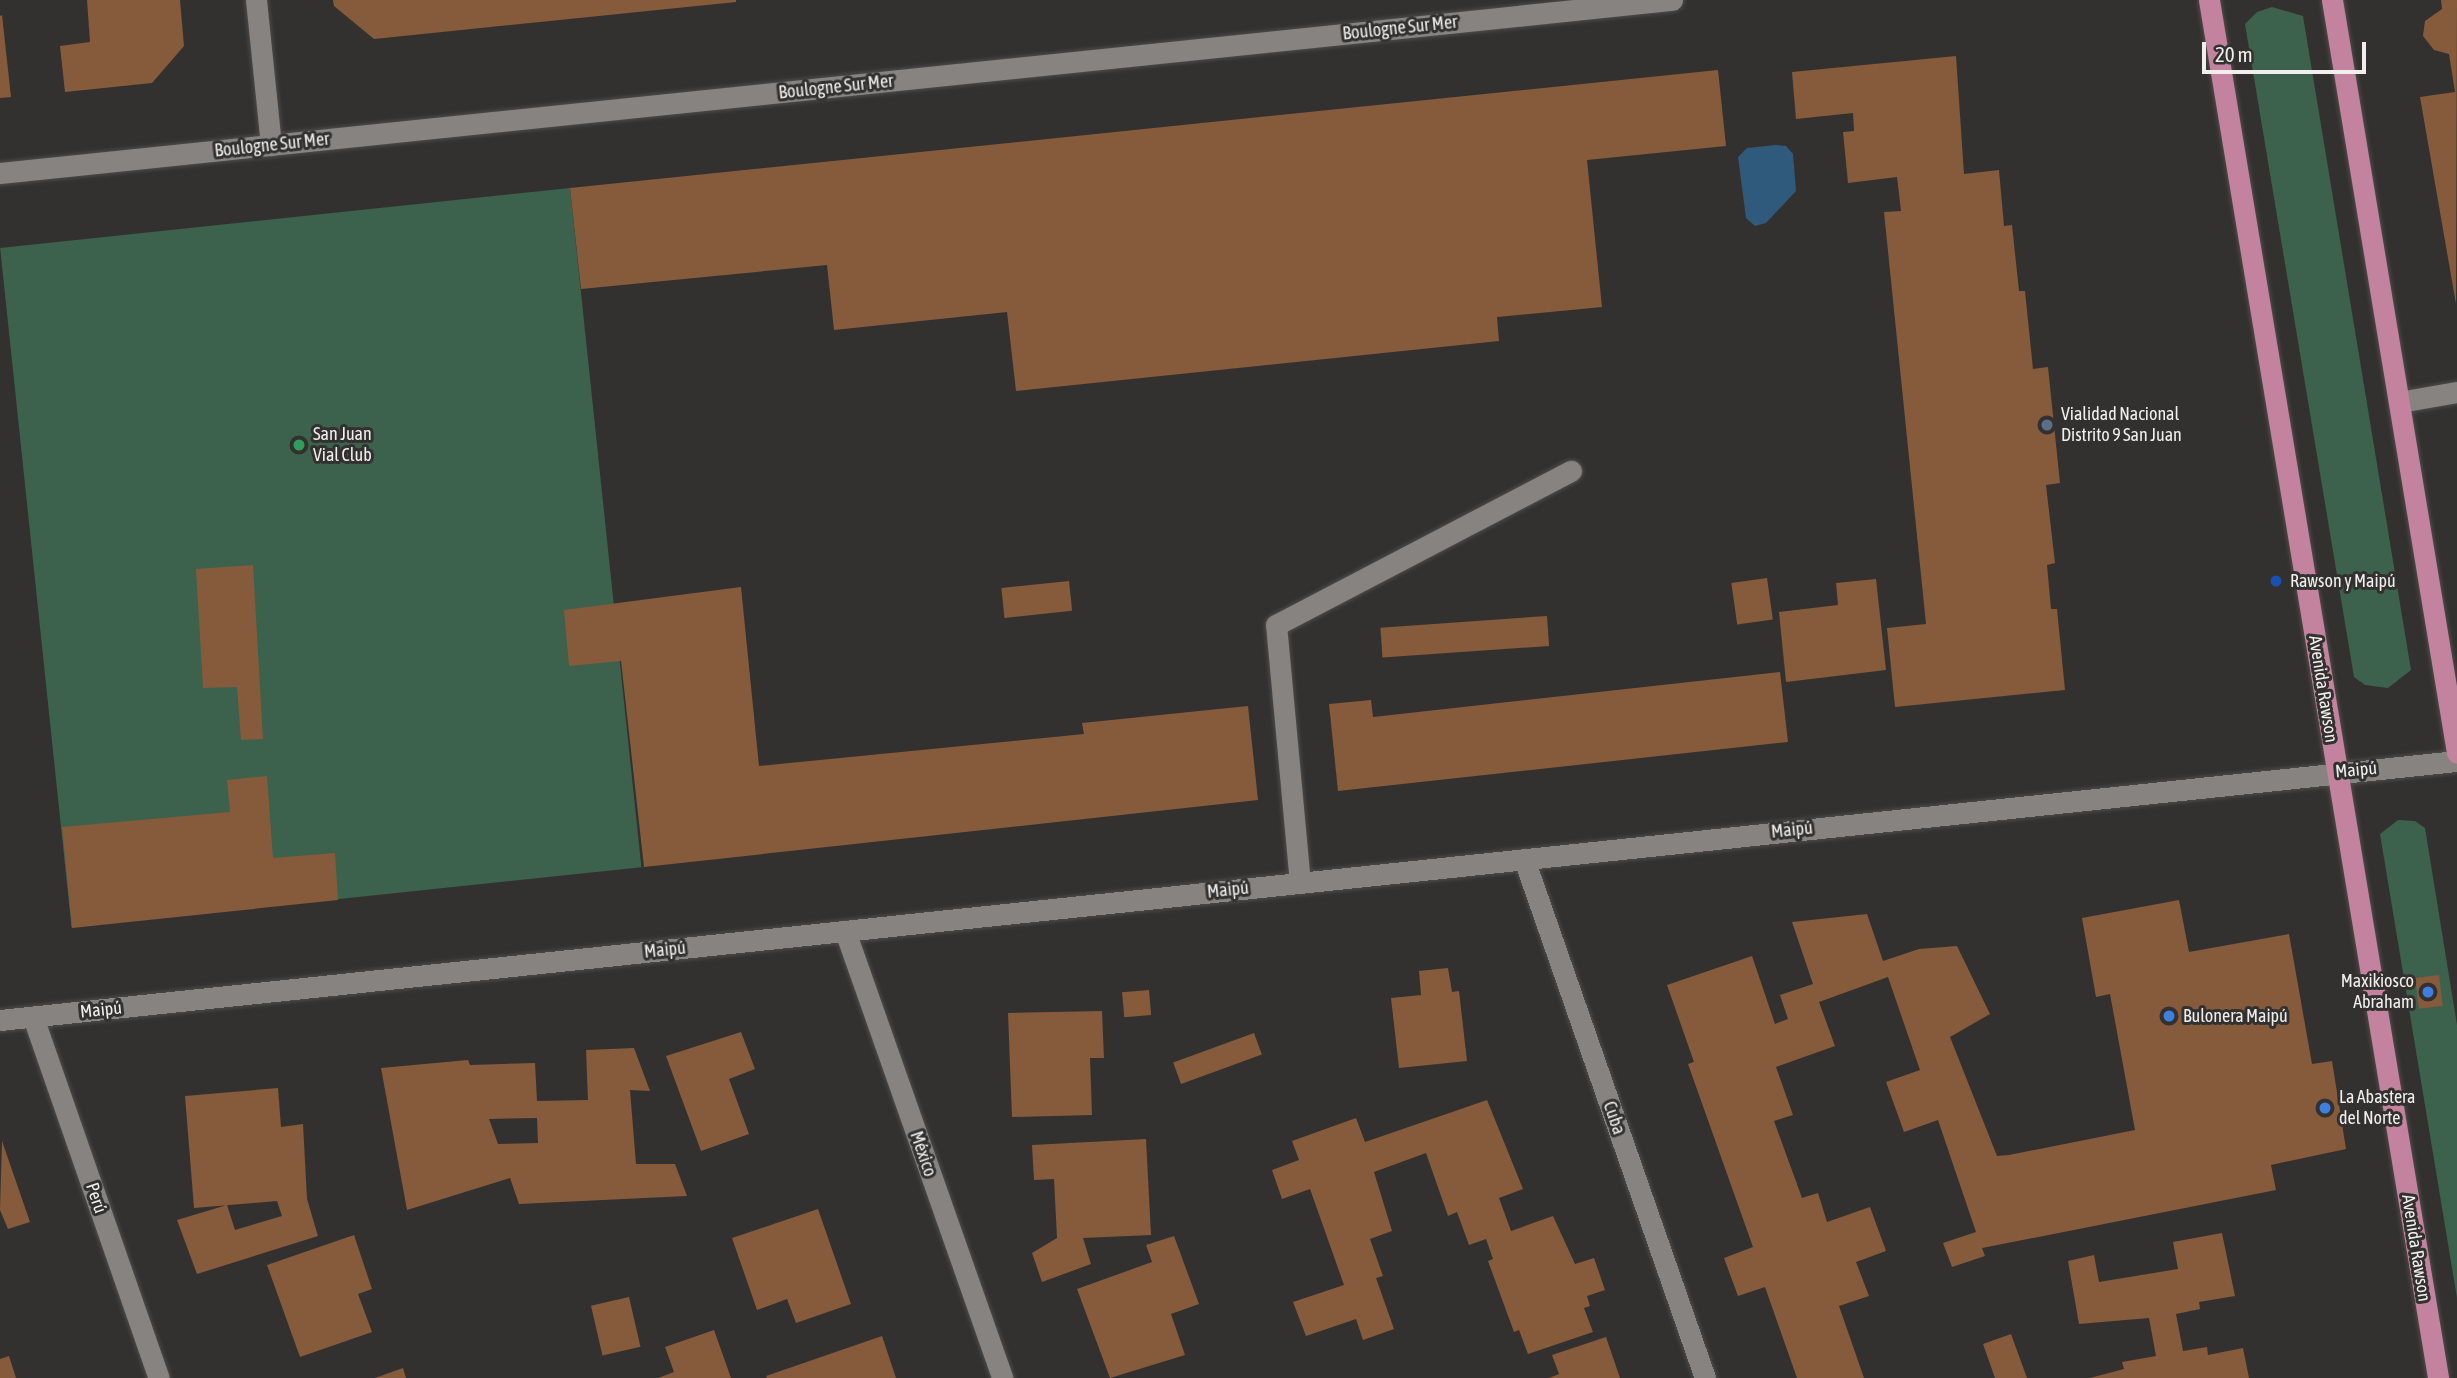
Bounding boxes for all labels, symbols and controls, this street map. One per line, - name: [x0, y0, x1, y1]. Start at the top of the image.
- street label: Boulogne Sur Mer: [1341, 11, 1459, 45]
- scale bar: [2205, 28, 2370, 72]
- text: 20 m: [2215, 42, 2253, 66]
- street label: Boulogne Sur Mer: [777, 70, 895, 104]
- street label: Boulogne Sur Mer: [213, 128, 331, 162]
- place label: Vialidad Nacional Distrito 9 San Juan: [2061, 404, 2182, 446]
- marker: Vialidad Nacional Distrito 9 San Juan: [2039, 417, 2055, 433]
- place label: San Juan Vial Club: [313, 424, 372, 466]
- marker: San Juan Vial Club: [291, 437, 307, 453]
- place label: Rawson y Maipú: [2290, 570, 2396, 592]
- marker: Rawson y Maipú: [2268, 573, 2284, 589]
- street label: Avenida Rawson: [2304, 634, 2342, 744]
- street label: Maipú: [2334, 757, 2378, 783]
- street label: Maipú: [1770, 817, 1814, 843]
- street label: Maipú: [1206, 877, 1250, 903]
- street label: Maipú: [643, 937, 687, 963]
- place label: Maxikiosco Abraham: [2341, 971, 2414, 1014]
- marker: Maxikiosco Abraham: [2420, 984, 2436, 1000]
- street label: Maipú: [79, 997, 123, 1023]
- place label: Bulonera Maipú: [2183, 1005, 2288, 1027]
- marker: Bulonera Maipú: [2161, 1008, 2177, 1024]
- place label: La Abastera del Norte: [2339, 1087, 2415, 1130]
- street label: Cuba: [1598, 1099, 1630, 1137]
- marker: La Abastera del Norte: [2317, 1100, 2333, 1116]
- street label: México: [905, 1128, 941, 1180]
- street label: Perú: [81, 1180, 111, 1216]
- street label: Avenida Rawson: [2397, 1193, 2435, 1303]

